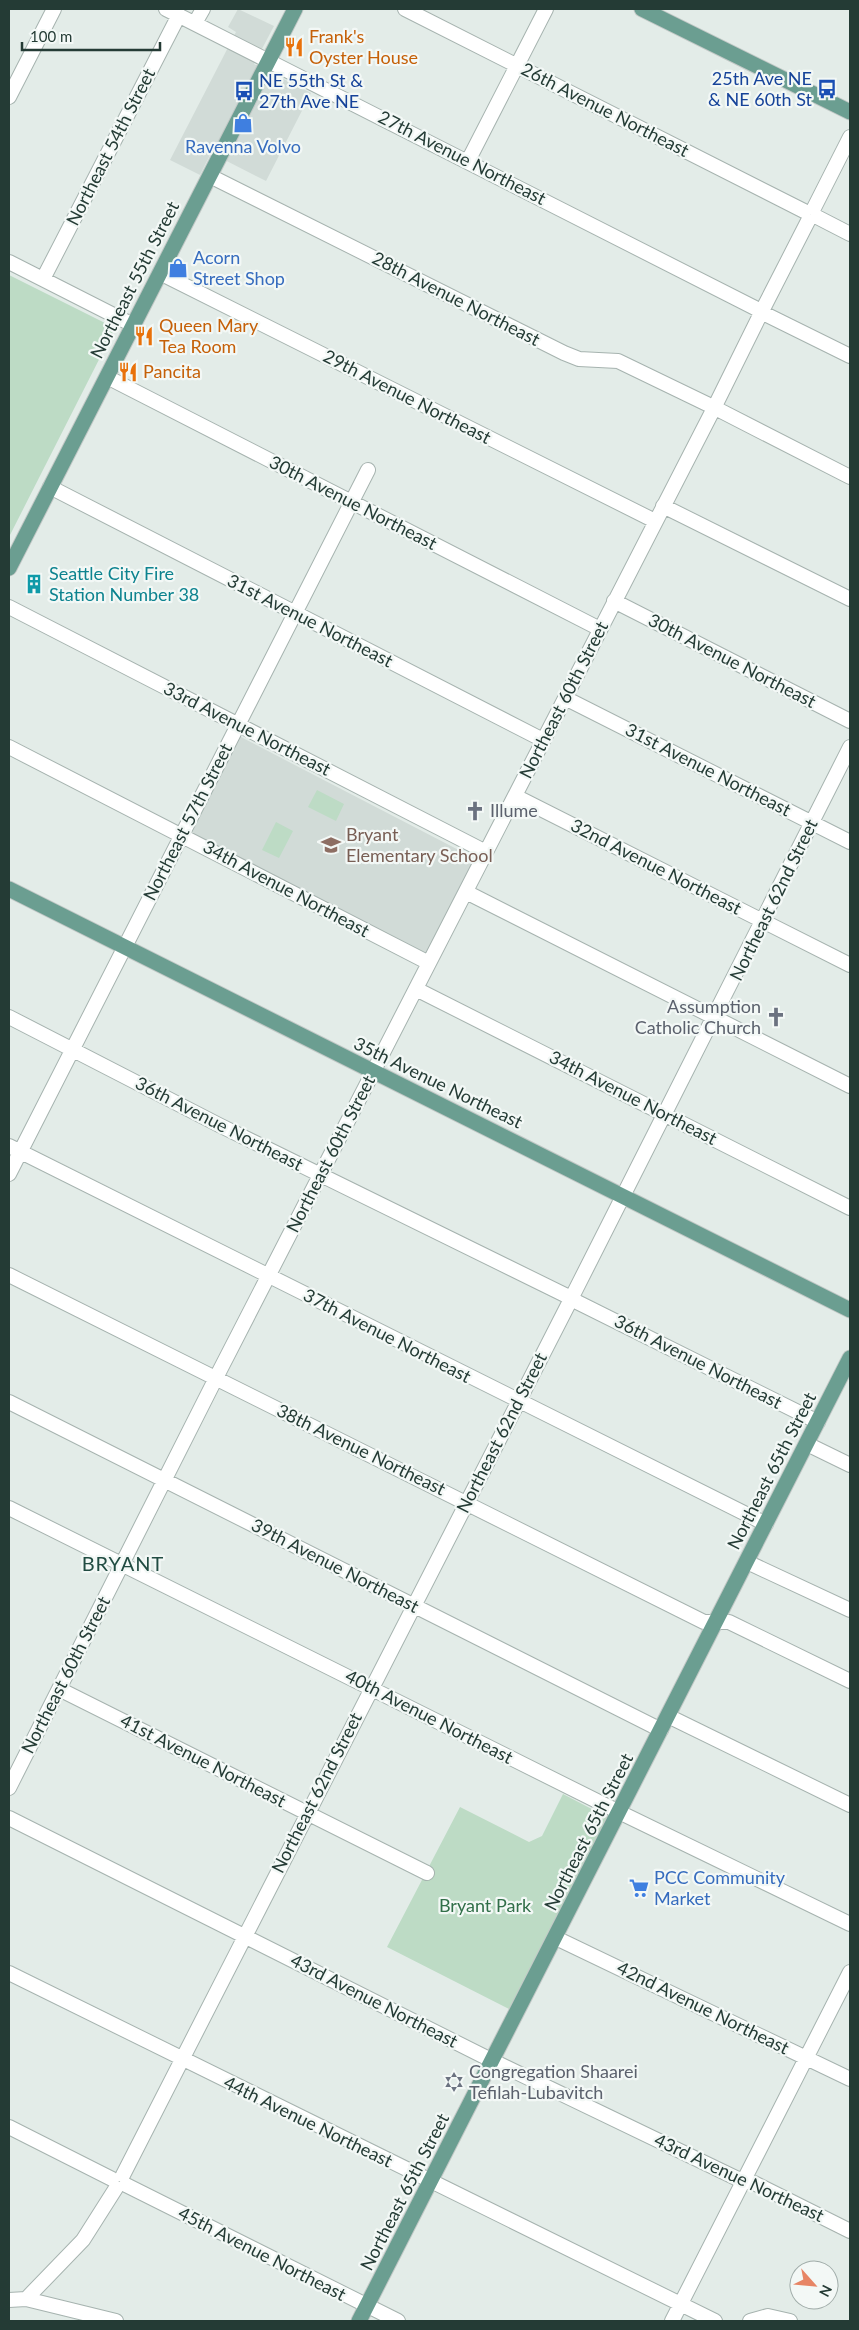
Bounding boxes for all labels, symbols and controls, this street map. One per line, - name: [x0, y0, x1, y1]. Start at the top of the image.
- scale bar: [22, 20, 160, 52]
- place label: Frank's Oyster House: [309, 25, 418, 68]
- text: 100 m: [30, 27, 72, 45]
- restaurant icon: Frank's Oyster House: [283, 36, 305, 58]
- street label: 26th Avenue Northeast: [518, 57, 693, 161]
- street label: Northeast 54th Street: [61, 64, 160, 229]
- place label: 25th Ave NE & NE 60th St: [708, 67, 813, 110]
- place label: NE 55th St & 27th Ave NE: [259, 69, 363, 112]
- bus stop icon: 25th Ave NE & NE 60th St: [816, 78, 838, 100]
- bus stop icon: NE 55th St & 27th Ave NE: [233, 80, 255, 102]
- street label: 27th Avenue Northeast: [375, 105, 550, 209]
- shop icon: Ravenna Volvo: [232, 112, 254, 134]
- place label: Ravenna Volvo: [185, 135, 301, 157]
- street label: Northeast 55th Street: [85, 197, 184, 362]
- place label: Acorn Street Shop: [193, 246, 285, 289]
- street label: 28th Avenue Northeast: [369, 246, 544, 350]
- shop icon: Acorn Street Shop: [167, 257, 189, 279]
- place label: Queen Mary Tea Room: [159, 314, 259, 357]
- restaurant icon: Queen Mary Tea Room: [133, 325, 155, 347]
- street label: 29th Avenue Northeast: [320, 344, 495, 448]
- place label: Pancita: [143, 360, 201, 382]
- restaurant icon: Pancita: [117, 361, 139, 383]
- street label: 30th Avenue Northeast: [266, 450, 441, 554]
- place label: Seattle City Fire Station Number 38: [49, 562, 199, 605]
- street label: 31st Avenue Northeast: [224, 569, 397, 672]
- building icon: Seattle City Fire Station Number 38: [23, 573, 45, 595]
- street label: 30th Avenue Northeast: [645, 608, 820, 712]
- street label: Northeast 60th Street: [514, 617, 613, 782]
- street label: 33rd Avenue Northeast: [160, 676, 335, 780]
- street label: 31st Avenue Northeast: [622, 718, 795, 821]
- street label: Northeast 57th Street: [138, 739, 237, 904]
- place label: Illume: [490, 799, 538, 821]
- church icon: Illume: [464, 800, 486, 822]
- street label: 32nd Avenue Northeast: [567, 813, 746, 919]
- street label: Northeast 62nd Street: [724, 815, 822, 984]
- place label: Bryant Elementary School: [346, 823, 493, 866]
- school or university icon: Bryant Elementary School: [320, 834, 342, 856]
- street label: 34th Avenue Northeast: [200, 835, 374, 942]
- place label: Assumption Catholic Church: [635, 995, 761, 1038]
- church icon: Assumption Catholic Church: [765, 1006, 787, 1028]
- street label: 35th Avenue Northeast: [350, 1032, 527, 1133]
- street label: 34th Avenue Northeast: [546, 1045, 721, 1149]
- street label: 36th Avenue Northeast: [132, 1071, 307, 1175]
- street label: Northeast 60th Street: [281, 1071, 380, 1236]
- street label: 37th Avenue Northeast: [300, 1283, 475, 1387]
- street label: 36th Avenue Northeast: [611, 1309, 786, 1413]
- street label: Northeast 62nd Street: [451, 1348, 551, 1516]
- street label: Northeast 65th Street: [722, 1388, 821, 1553]
- street label: 38th Avenue Northeast: [273, 1399, 450, 1500]
- street label: 39th Avenue Northeast: [248, 1513, 423, 1617]
- district label: BRYANT: [82, 1551, 164, 1575]
- street label: Northeast 60th Street: [16, 1592, 115, 1757]
- street label: 40th Avenue Northeast: [342, 1664, 517, 1768]
- street label: Northeast 62nd Street: [266, 1708, 366, 1876]
- street label: 41st Avenue Northeast: [117, 1709, 290, 1812]
- street label: Northeast 65th Street: [539, 1749, 638, 1914]
- place label: PCC Community Market: [654, 1866, 786, 1909]
- supermarket icon: PCC Community Market: [628, 1877, 650, 1899]
- park label: Bryant Park: [439, 1894, 532, 1916]
- street label: 43rd Avenue Northeast: [287, 1948, 462, 2052]
- street label: 42nd Avenue Northeast: [614, 1956, 794, 2059]
- place label: Congregation Shaarei Tefilah-Lubavitch: [469, 2060, 638, 2103]
- street label: 44th Avenue Northeast: [220, 2071, 397, 2172]
- synagogue icon: Congregation Shaarei Tefilah-Lubavitch: [443, 2071, 465, 2093]
- street label: Northeast 65th Street: [355, 2109, 454, 2274]
- street label: 43rd Avenue Northeast: [651, 2128, 828, 2226]
- street label: 45th Avenue Northeast: [175, 2201, 350, 2305]
- north arrow: [789, 2260, 839, 2310]
- text: N: [816, 2282, 836, 2300]

